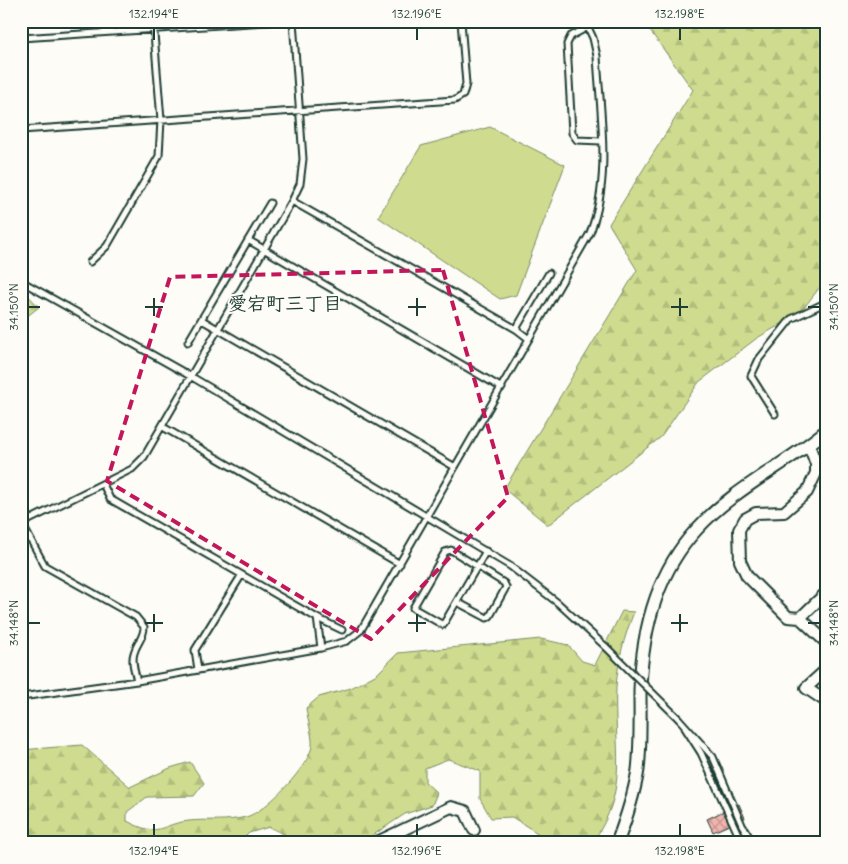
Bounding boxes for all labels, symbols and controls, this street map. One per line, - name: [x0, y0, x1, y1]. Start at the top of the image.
- text: 132.194°E: [129, 6, 179, 21]
- text: 132.196°E: [392, 6, 442, 21]
- text: 132.198°E: [655, 6, 705, 21]
- text: 34.150°N: [6, 283, 21, 331]
- text: 34.150°N: [826, 283, 841, 331]
- district label: 愛宕町三丁目: [228, 291, 342, 315]
- text: 34.148°N: [6, 600, 21, 646]
- text: 34.148°N: [826, 600, 841, 646]
- text: 132.194°E: [129, 843, 179, 858]
- text: 132.196°E: [392, 843, 442, 858]
- text: 132.198°E: [655, 843, 705, 858]

